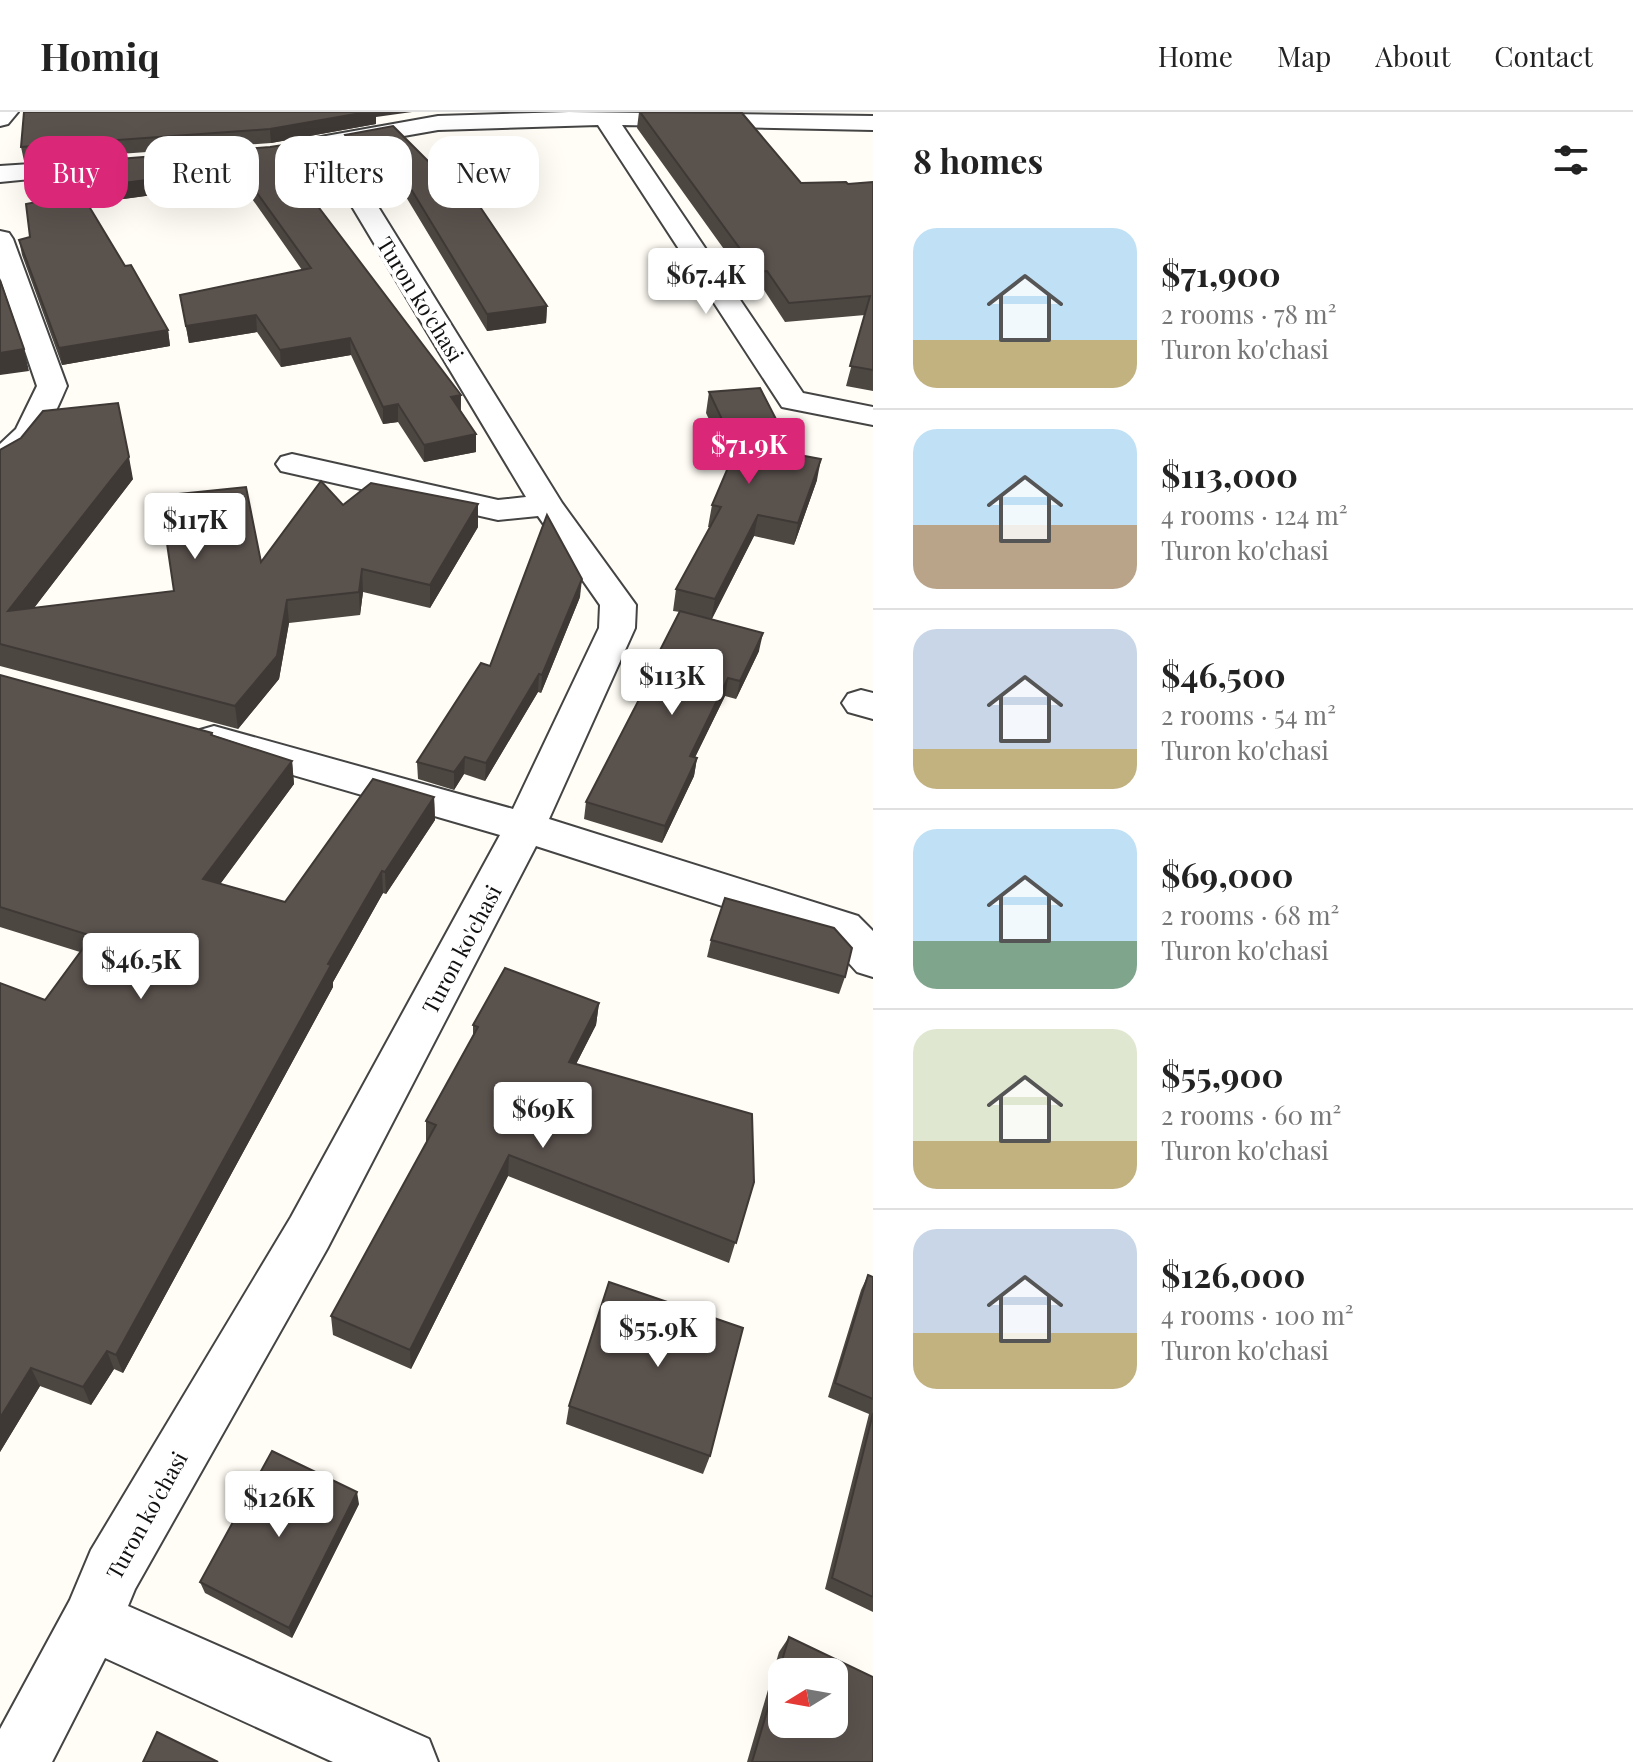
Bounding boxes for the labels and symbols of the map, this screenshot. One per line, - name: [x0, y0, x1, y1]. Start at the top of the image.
- street label: Turon ko'chasi: [371, 231, 471, 367]
- pin: $67.4K: [641, 248, 771, 316]
- pin: $71.9K: [684, 418, 814, 486]
- pin: $117K: [139, 493, 251, 561]
- pin: $113K: [616, 649, 728, 717]
- street label: Turon ko'chasi: [414, 879, 508, 1019]
- pin: $46.5K: [76, 933, 206, 1001]
- pin: $69K: [496, 1082, 590, 1150]
- pin: $55.9K: [593, 1301, 723, 1369]
- street label: Turon ko'chasi: [98, 1446, 194, 1584]
- pin: $126K: [223, 1471, 335, 1539]
- north arrow: [768, 1658, 848, 1738]

